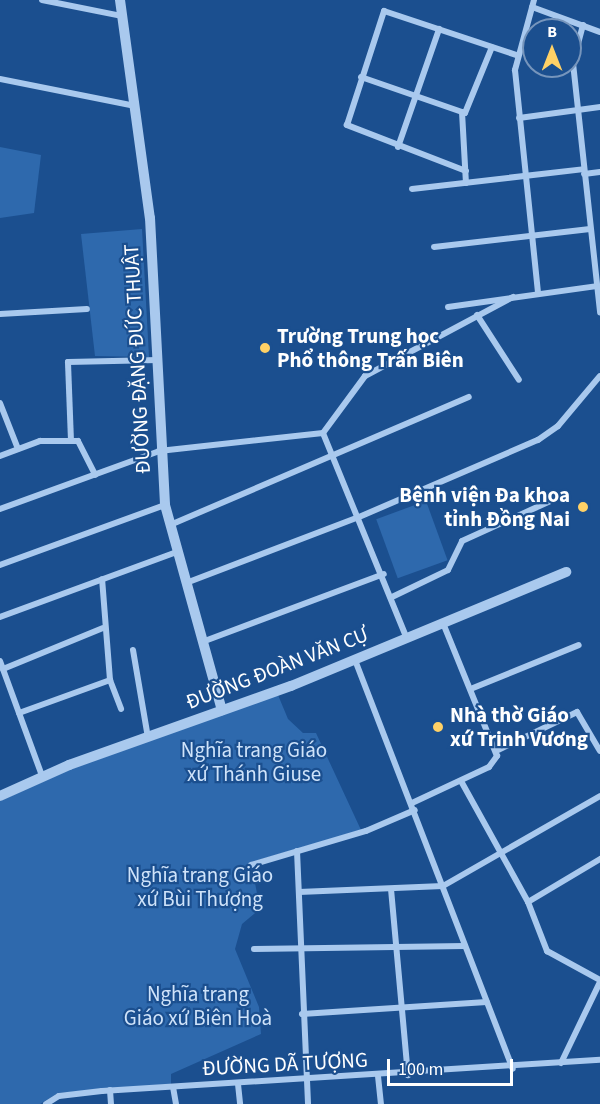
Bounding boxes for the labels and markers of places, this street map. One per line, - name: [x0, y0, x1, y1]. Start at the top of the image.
- place label: Trường Trung học Phổ thông Trấn Biên: [277, 323, 464, 373]
- marker: Trường Trung học Phổ thông Trấn Biên: [258, 341, 272, 355]
- place label: Bệnh viện Đa khoa tỉnh Đồng Nai: [399, 482, 570, 532]
- marker: Bệnh viện Đa khoa tỉnh Đồng Nai: [574, 498, 592, 516]
- place label: Nhà thờ Giáo xứ Trinh Vương: [450, 702, 588, 752]
- marker: Nhà thờ Giáo xứ Trinh Vương: [431, 720, 445, 734]

